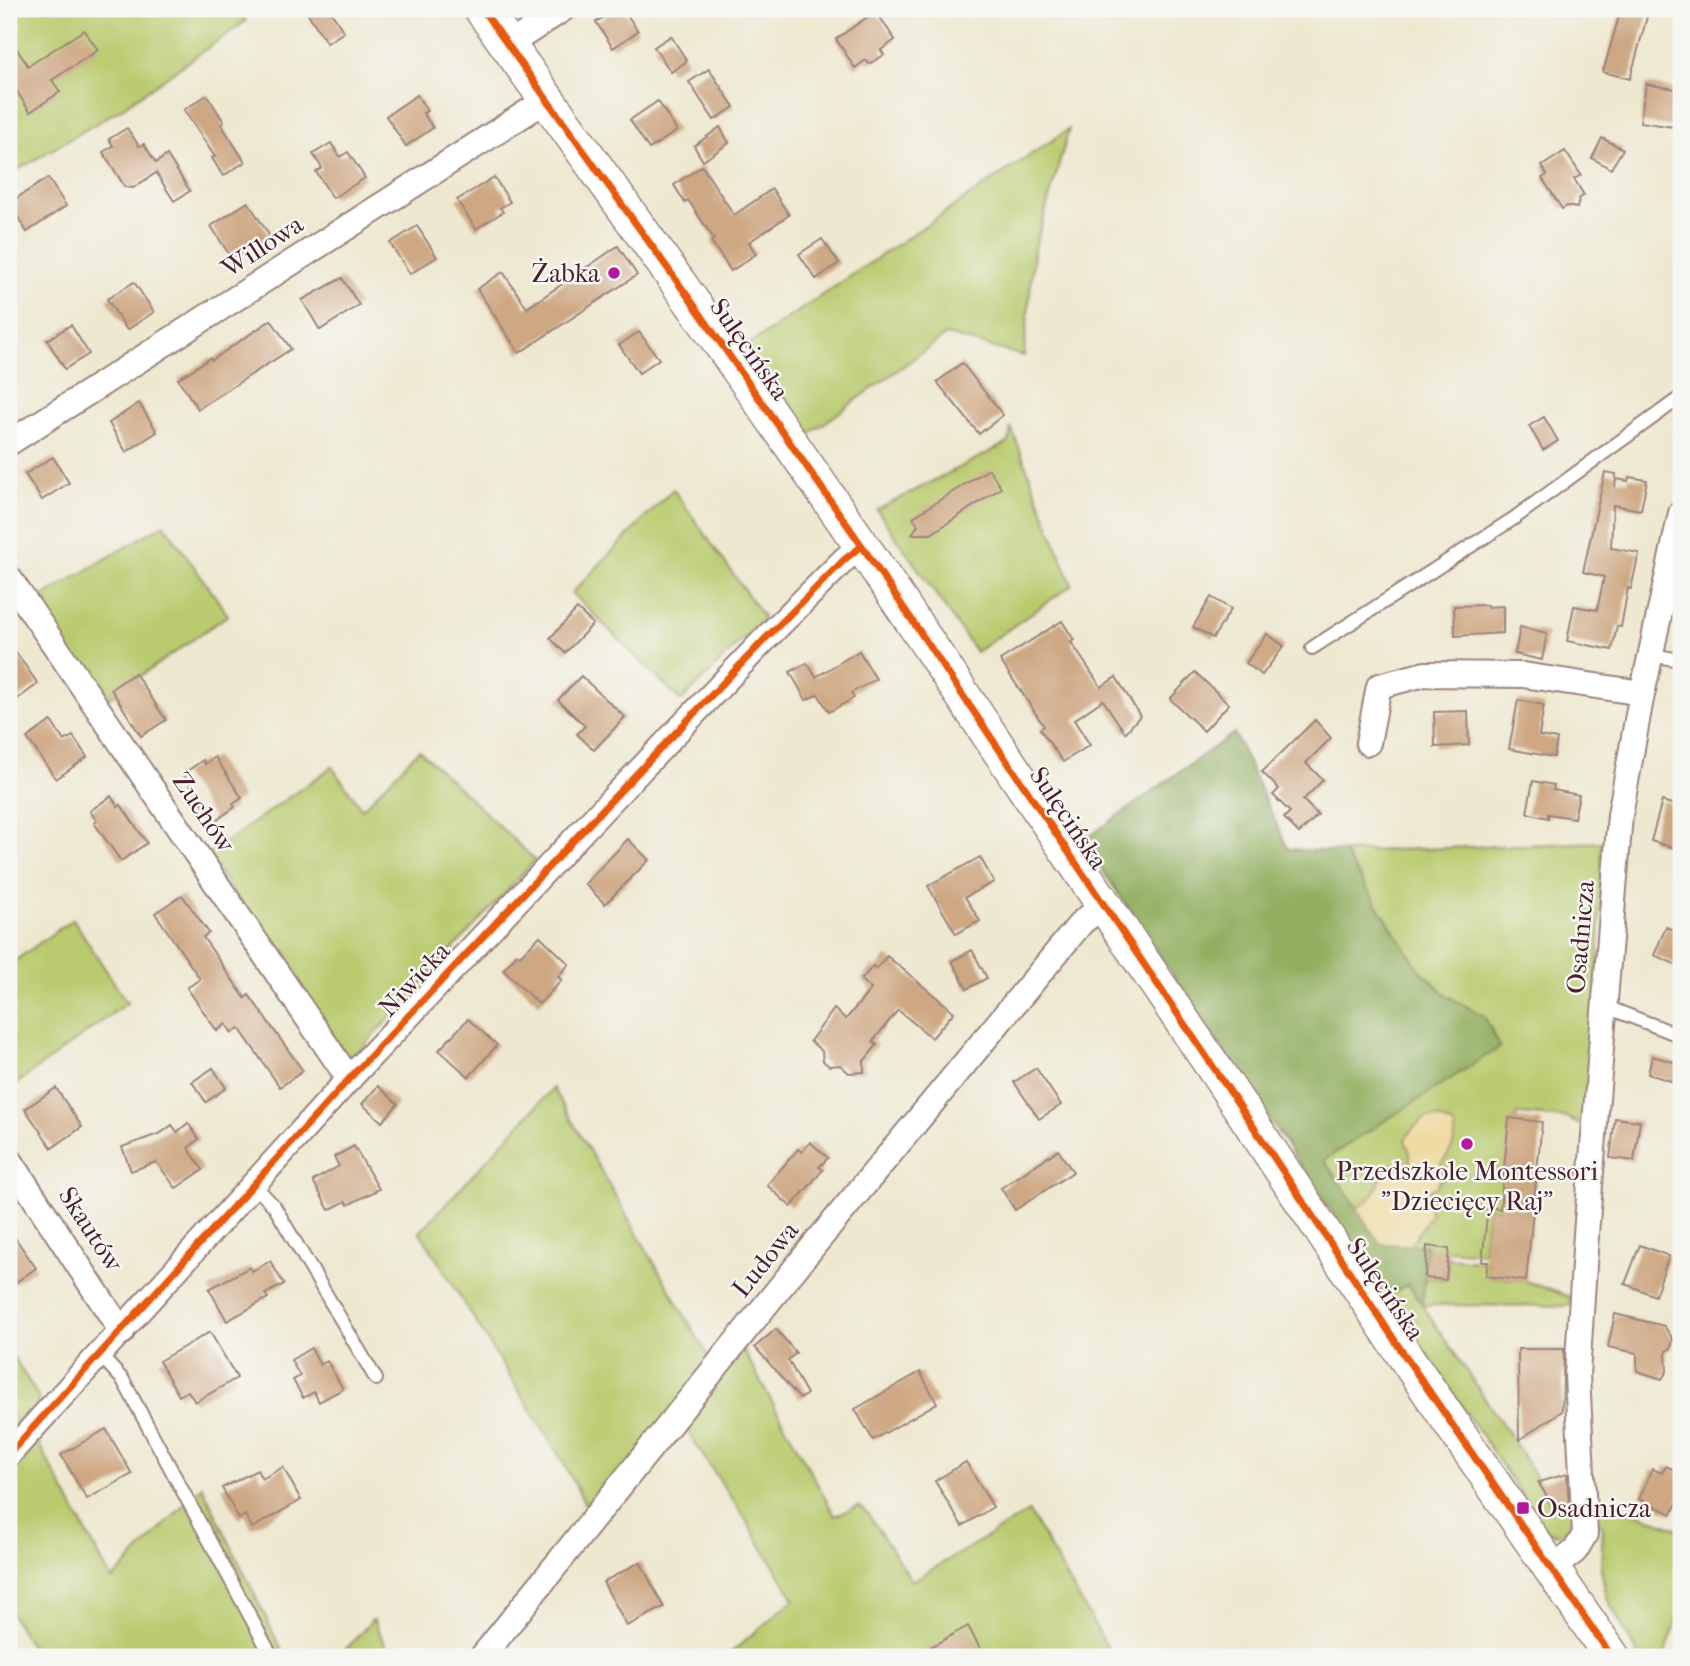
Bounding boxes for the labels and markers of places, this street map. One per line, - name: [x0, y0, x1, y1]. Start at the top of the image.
- place label: Żabka: [532, 257, 601, 289]
- marker: Żabka: [606, 265, 622, 281]
- marker: Przedszkole Montessori "Dziecięcy Raj": [1459, 1136, 1475, 1152]
- place label: Przedszkole Montessori "Dziecięcy Raj": [1336, 1156, 1598, 1218]
- place label: Osadnicza: [1537, 1493, 1652, 1524]
- marker: Osadnicza: [1515, 1500, 1531, 1516]

